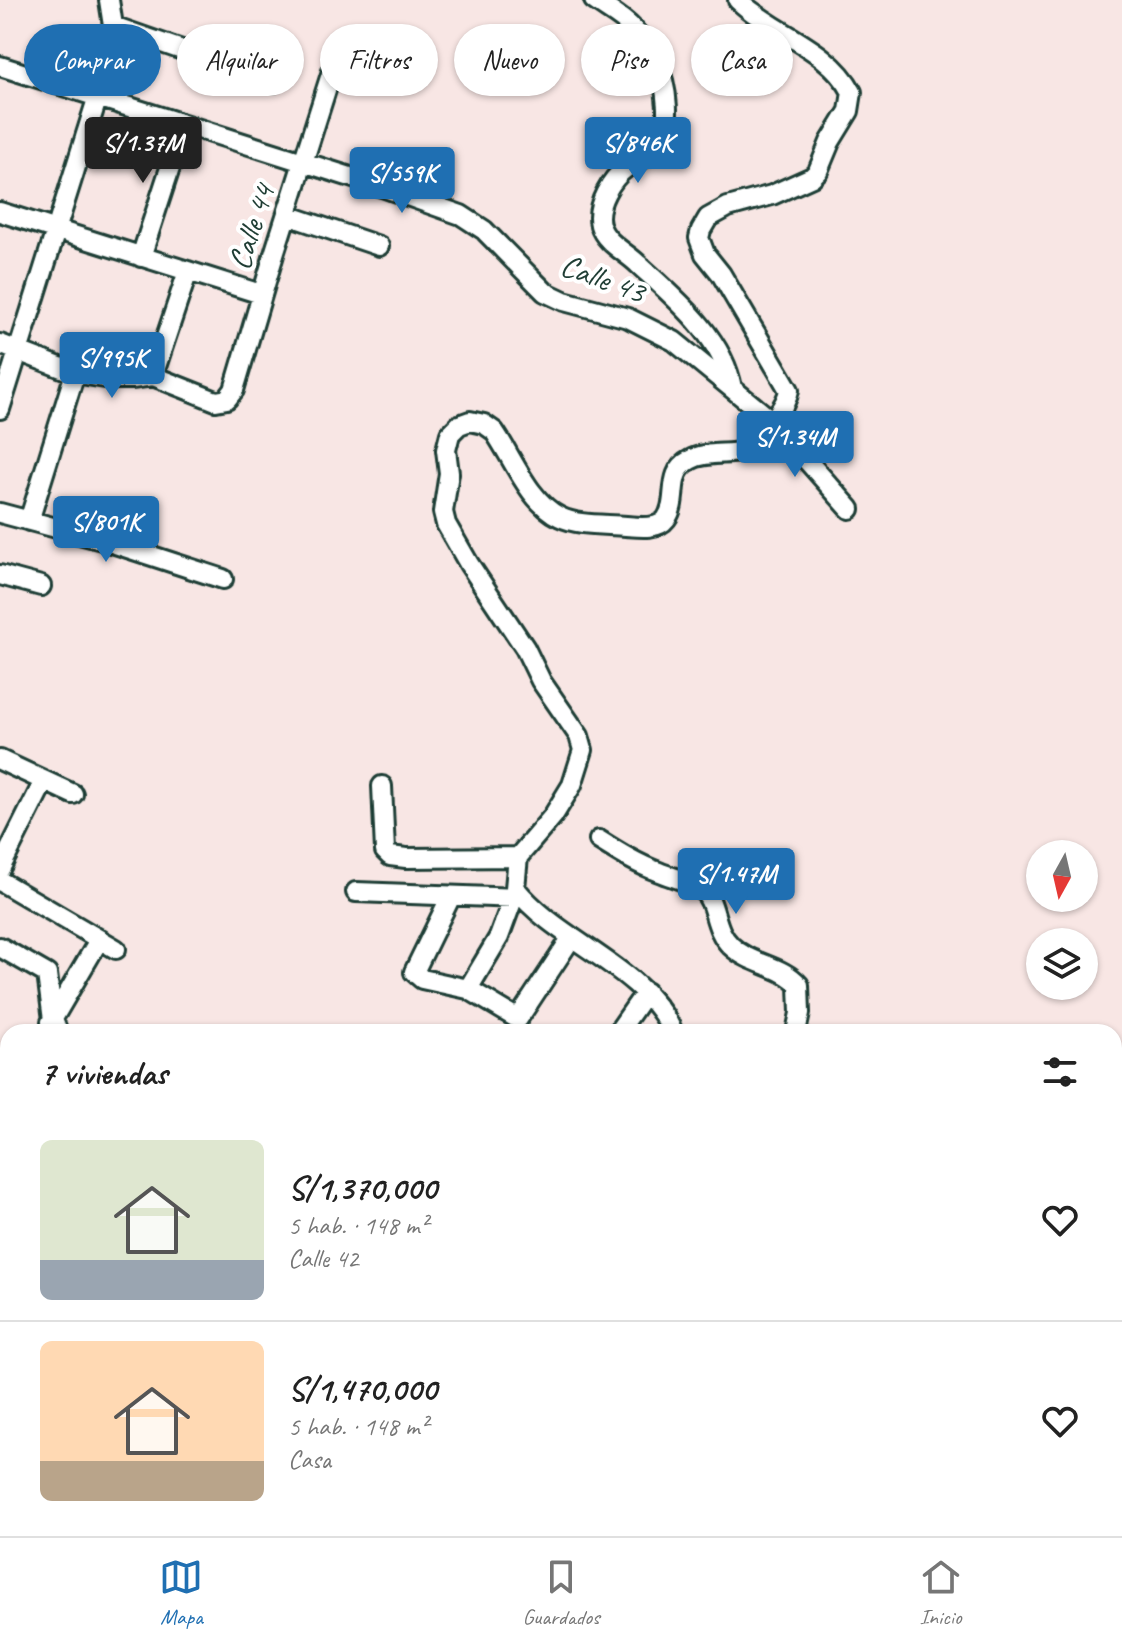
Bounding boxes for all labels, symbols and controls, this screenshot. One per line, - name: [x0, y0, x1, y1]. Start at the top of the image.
- chip: Comprar: [24, 24, 161, 96]
- chip: Alquilar: [177, 24, 304, 96]
- chip: Filtros: [320, 24, 438, 96]
- chip: Nuevo: [454, 24, 565, 96]
- chip: Piso: [581, 24, 675, 96]
- chip: Casa: [691, 24, 793, 96]
- pin: S/1.37M: [69, 117, 217, 185]
- pin: S/846K: [573, 117, 703, 185]
- text: S/1.37M: [103, 126, 183, 159]
- text: S/846K: [603, 126, 673, 159]
- pin: S/559K: [337, 147, 467, 215]
- text: S/559K: [368, 156, 436, 189]
- street label: Calle 44: [219, 176, 286, 275]
- street label: Calle 43: [555, 244, 653, 313]
- pin: S/995K: [47, 332, 177, 400]
- text: S/995K: [78, 341, 146, 374]
- pin: S/1.34M: [721, 411, 869, 479]
- text: S/1.34M: [755, 420, 835, 453]
- pin: S/801K: [41, 496, 171, 564]
- text: S/801K: [71, 505, 141, 538]
- north arrow: [1026, 840, 1098, 912]
- map controls: [1026, 840, 1098, 1000]
- pin: S/1.47M: [662, 848, 810, 916]
- text: S/1.47M: [696, 857, 776, 890]
- button: layers: [1026, 928, 1098, 1000]
- icon: filters: [1038, 1050, 1082, 1094]
- text: 7 viviendas: [40, 1051, 167, 1094]
- text: S/1,370,000: [288, 1166, 436, 1209]
- icon: home: [104, 1172, 200, 1268]
- icon: heart: [1038, 1198, 1082, 1242]
- text: 5 hab. · 148 m²: [288, 1209, 428, 1242]
- text: Calle 42: [288, 1242, 359, 1275]
- text: S/1,470,000: [288, 1367, 436, 1410]
- icon: home: [104, 1373, 200, 1469]
- icon: heart: [1038, 1399, 1082, 1443]
- text: 5 hab. · 148 m²: [288, 1410, 428, 1443]
- text: Casa: [288, 1443, 331, 1476]
- tab: Mapa: [159, 1555, 203, 1631]
- tab: Guardados: [522, 1555, 600, 1631]
- tab: Inicio: [919, 1555, 963, 1631]

